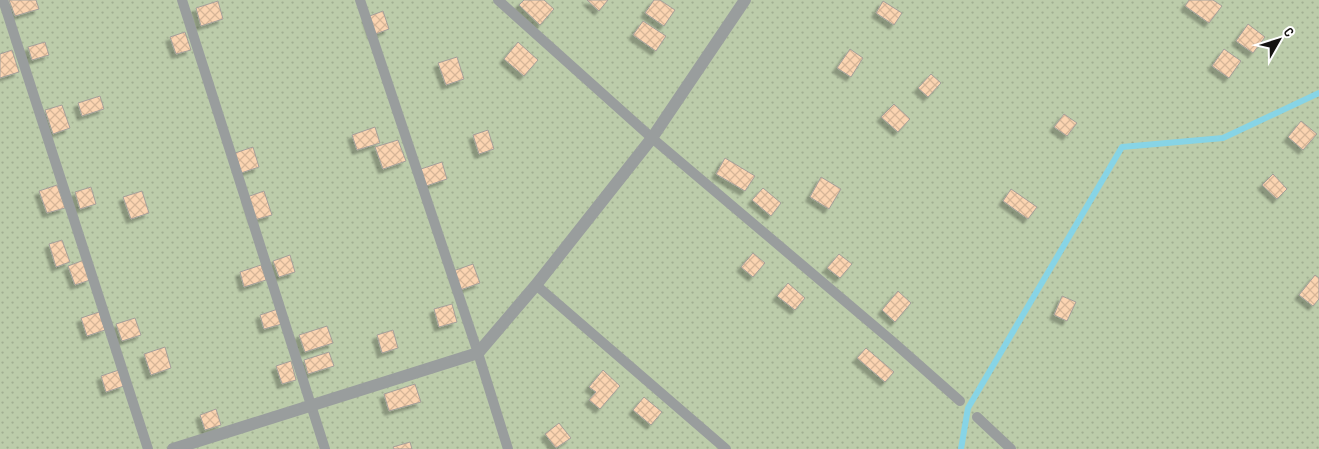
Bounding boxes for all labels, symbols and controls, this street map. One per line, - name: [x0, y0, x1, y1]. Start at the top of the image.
- north arrow: [1254, 15, 1304, 65]
- text: С: [1280, 24, 1298, 40]

